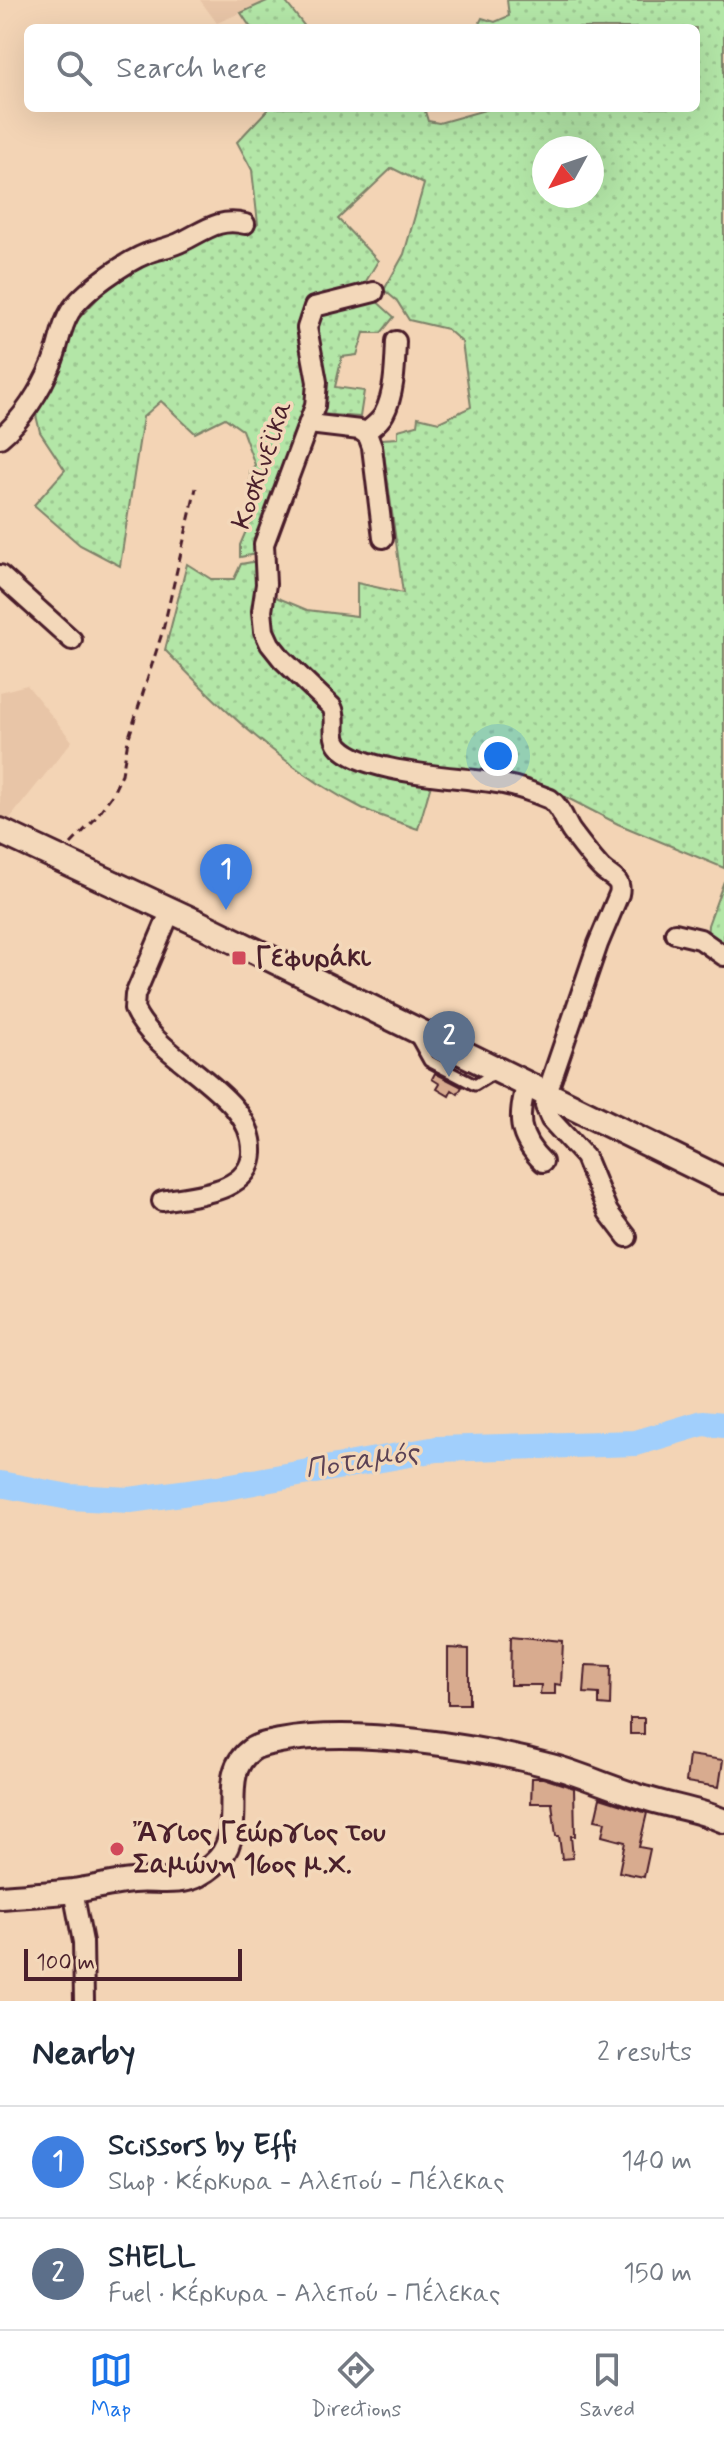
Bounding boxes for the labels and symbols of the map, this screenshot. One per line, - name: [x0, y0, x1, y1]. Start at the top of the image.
- north arrow: [532, 136, 604, 208]
- street label: Κοσκινεϊκα: [224, 396, 302, 534]
- your location: [478, 736, 518, 776]
- pin: 1: [200, 844, 252, 910]
- place label: Γεφυράκι: [255, 940, 372, 977]
- marker: Γεφυράκι: [230, 949, 248, 967]
- pin: 2: [423, 1011, 475, 1077]
- water label: Ποταμός: [302, 1433, 423, 1489]
- place label: Ἄγιος Γεώργιος του Σαμώνη 16ος μ.Χ.: [133, 1815, 386, 1884]
- marker: Ἄγιος Γεώργιος του Σαμώνη 16ος μ.Χ.: [108, 1840, 126, 1858]
- scale bar: [24, 1945, 242, 1981]

